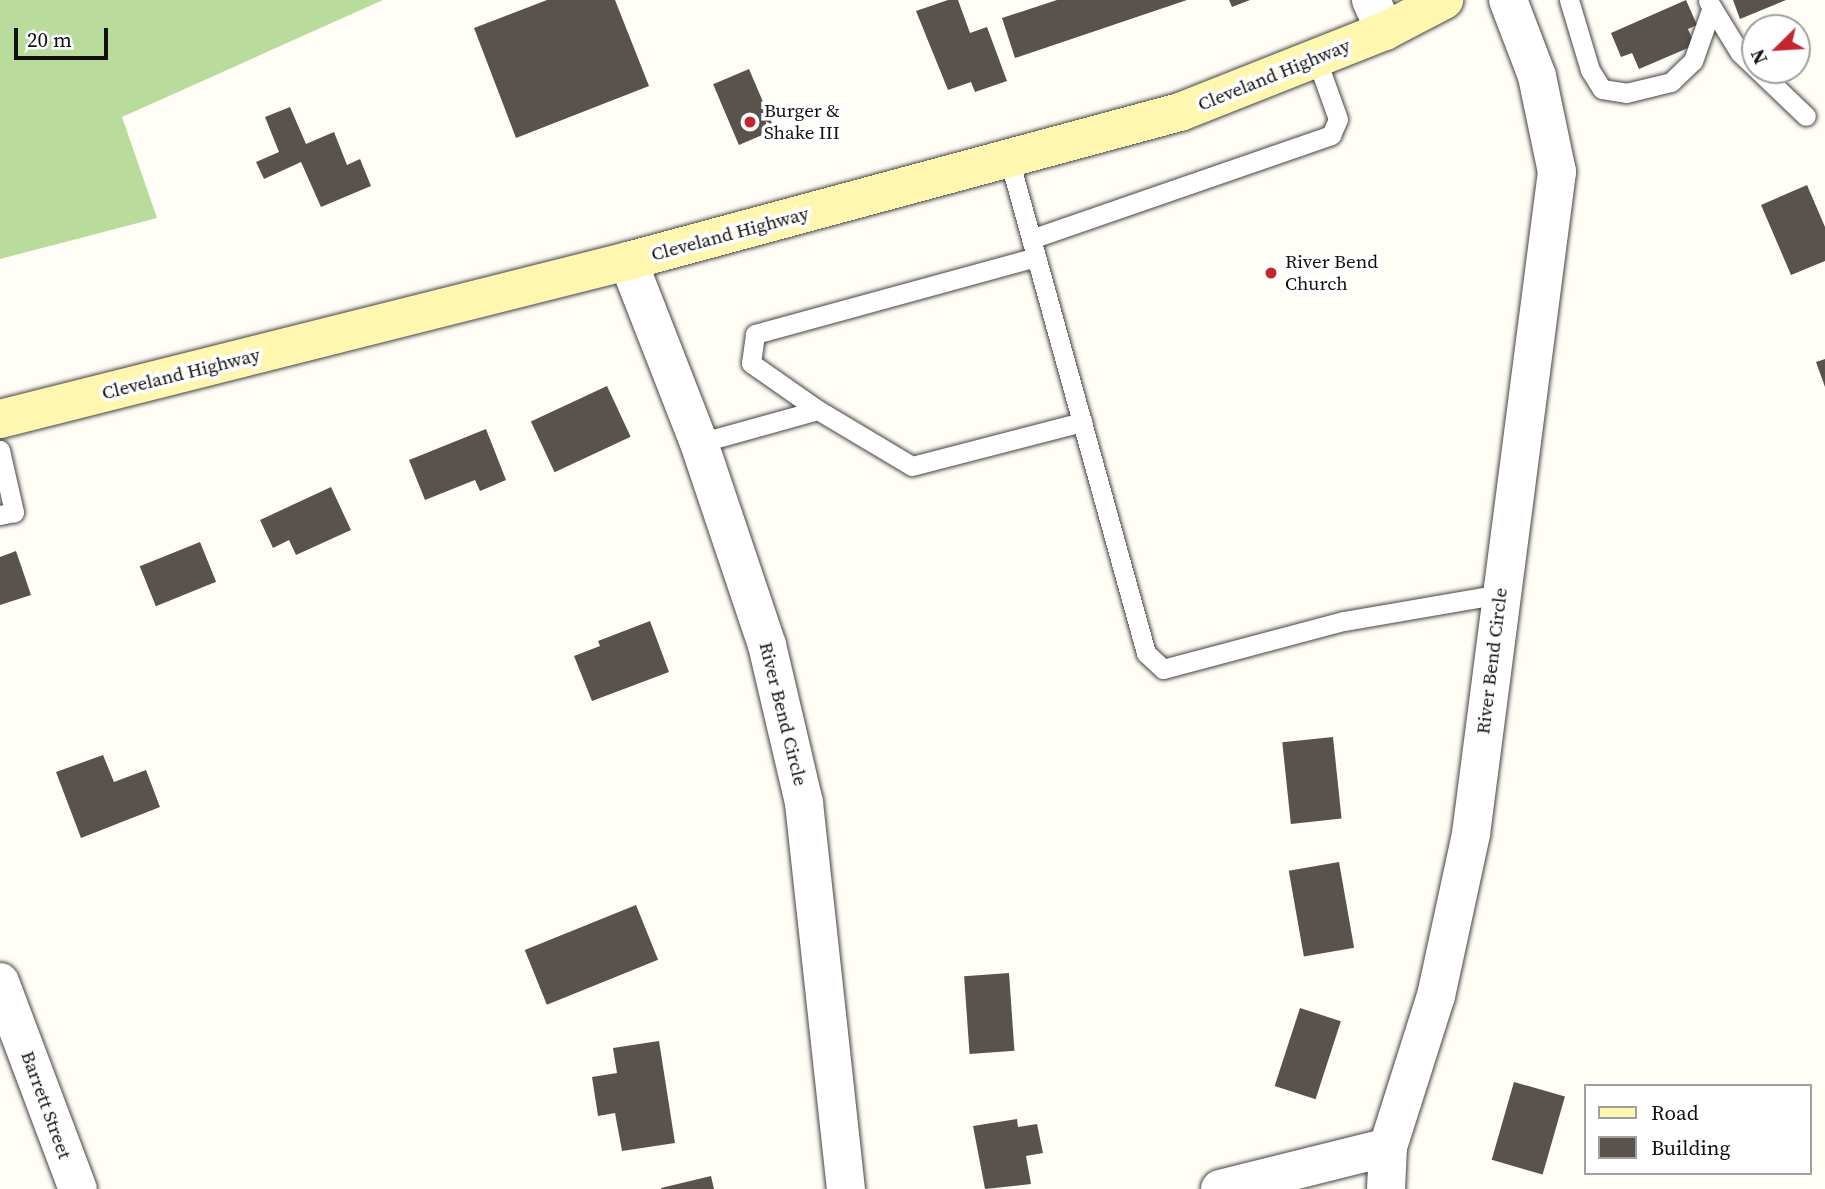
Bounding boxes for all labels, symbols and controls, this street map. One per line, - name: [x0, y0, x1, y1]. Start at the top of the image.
- scale bar: [18, 14, 112, 58]
- north arrow: [1741, 14, 1811, 84]
- text: 20 m: [27, 25, 72, 54]
- street label: Cleveland Highway: [1195, 34, 1353, 116]
- text: N: [1744, 45, 1773, 68]
- place label: Burger & Shake III: [764, 100, 840, 144]
- marker: Burger & Shake III: [742, 114, 758, 130]
- street label: Cleveland Highway: [649, 202, 811, 266]
- place label: River Bend Church: [1285, 251, 1378, 295]
- marker: River Bend Church: [1263, 265, 1279, 281]
- street label: Cleveland Highway: [100, 343, 262, 405]
- street label: River Bend Circle: [1472, 586, 1512, 736]
- street label: River Bend Circle: [754, 640, 812, 788]
- street label: Barrett Street: [16, 1048, 76, 1162]
- legend: [1584, 1084, 1811, 1175]
- text: Road: [1651, 1098, 1699, 1127]
- text: Building: [1651, 1133, 1730, 1162]

